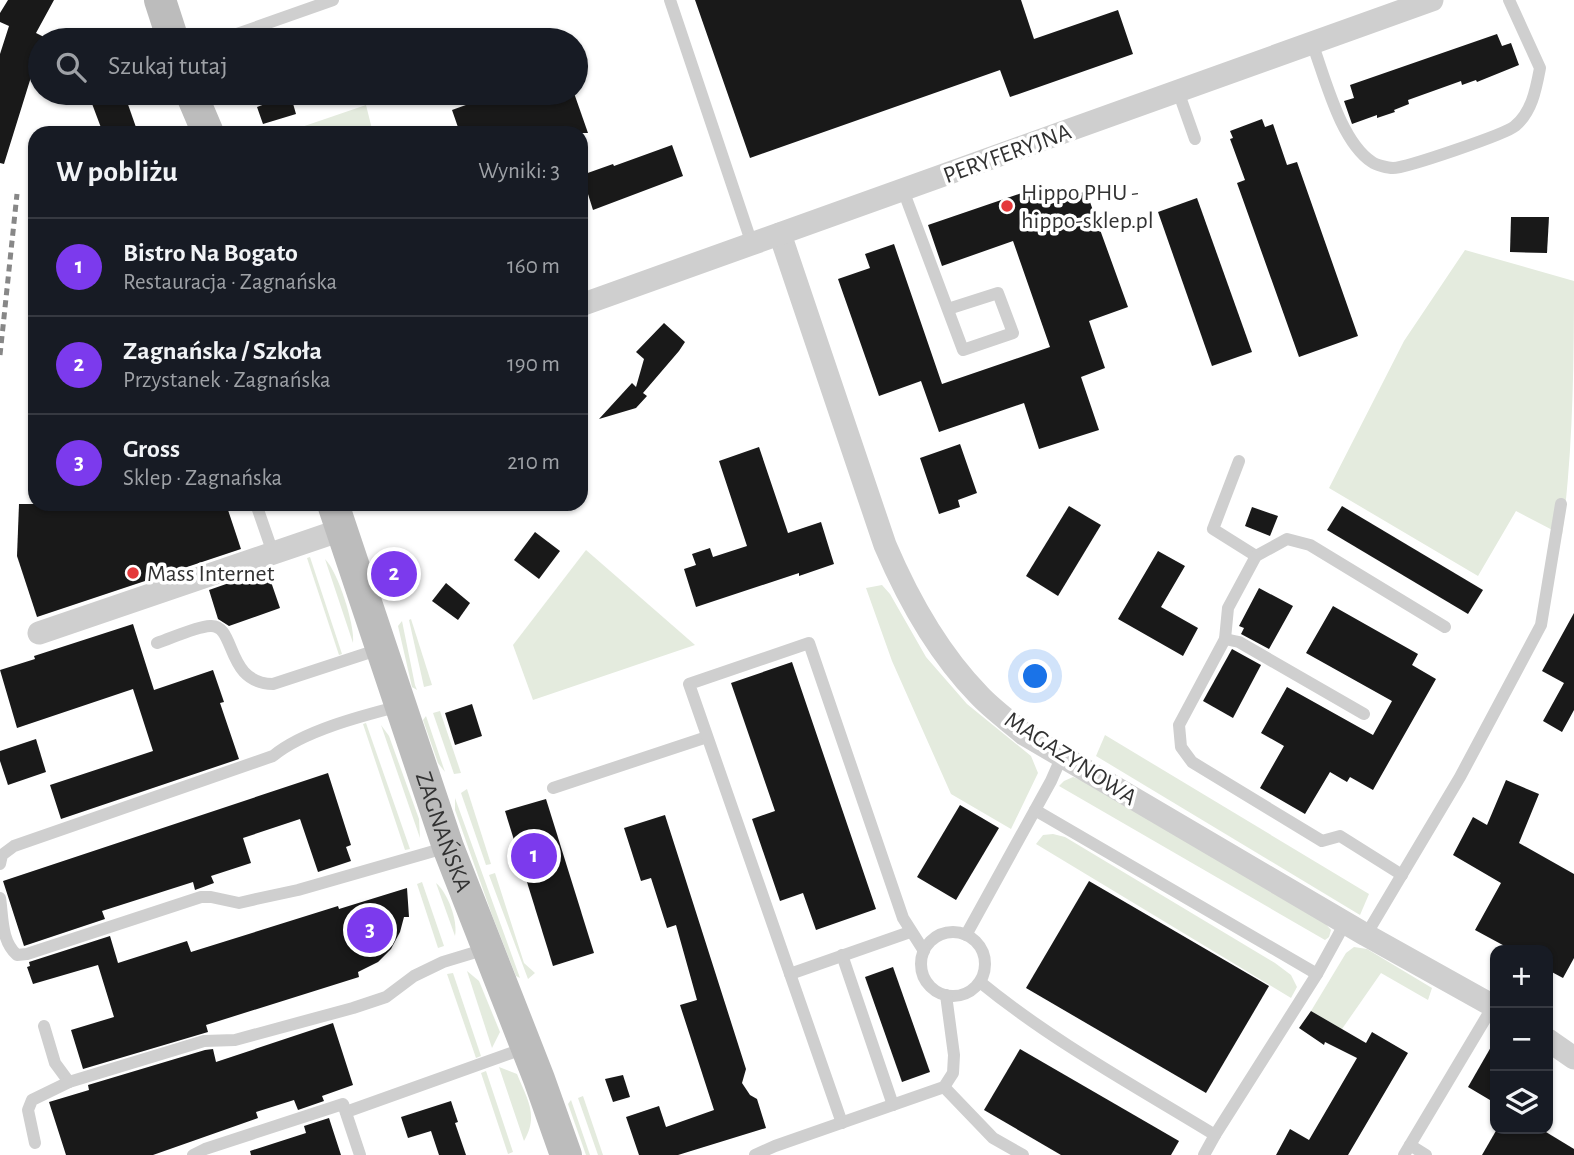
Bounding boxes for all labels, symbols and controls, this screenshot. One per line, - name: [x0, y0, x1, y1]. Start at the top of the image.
- search box: [28, 28, 588, 105]
- icon: search: [52, 48, 90, 86]
- text: Szukaj tutaj: [108, 53, 228, 79]
- street label: PERYFERYJNA: [940, 120, 1075, 188]
- text: W pobliżu: [56, 157, 178, 187]
- text: Wyniki: 3: [478, 160, 560, 183]
- place label: Hippo PHU - hippo-sklep.pl: [1021, 181, 1154, 233]
- marker: Hippo PHU - hippo-sklep.pl: [999, 198, 1015, 214]
- text: Bistro Na Bogato: [123, 240, 298, 266]
- text: 1: [75, 255, 83, 278]
- text: 160 m: [507, 255, 560, 278]
- text: Restauracja · Zagnańska: [123, 271, 337, 294]
- text: Zagnańska / Szkoła: [123, 338, 322, 364]
- text: 2: [74, 353, 84, 376]
- text: 190 m: [507, 353, 560, 376]
- text: Przystanek · Zagnańska: [123, 369, 331, 392]
- text: Gross: [123, 436, 180, 462]
- text: 3: [74, 451, 84, 474]
- text: 210 m: [507, 451, 560, 474]
- text: Sklep · Zagnańska: [123, 467, 282, 490]
- pin: 2: [371, 548, 417, 600]
- place label: Mass Internet: [147, 562, 275, 586]
- marker: Mass Internet: [125, 565, 141, 581]
- your location: [1018, 659, 1052, 693]
- street label: MAGAZYNOWA: [1000, 707, 1141, 810]
- street label: ZAGNAŃSKA: [411, 769, 475, 896]
- pin: 1: [511, 830, 557, 882]
- pin: 3: [347, 904, 393, 956]
- map controls: [1490, 945, 1553, 1134]
- button: +: [1490, 945, 1553, 1008]
- button: −: [1490, 1008, 1553, 1071]
- button: layers: [1490, 1071, 1553, 1134]

